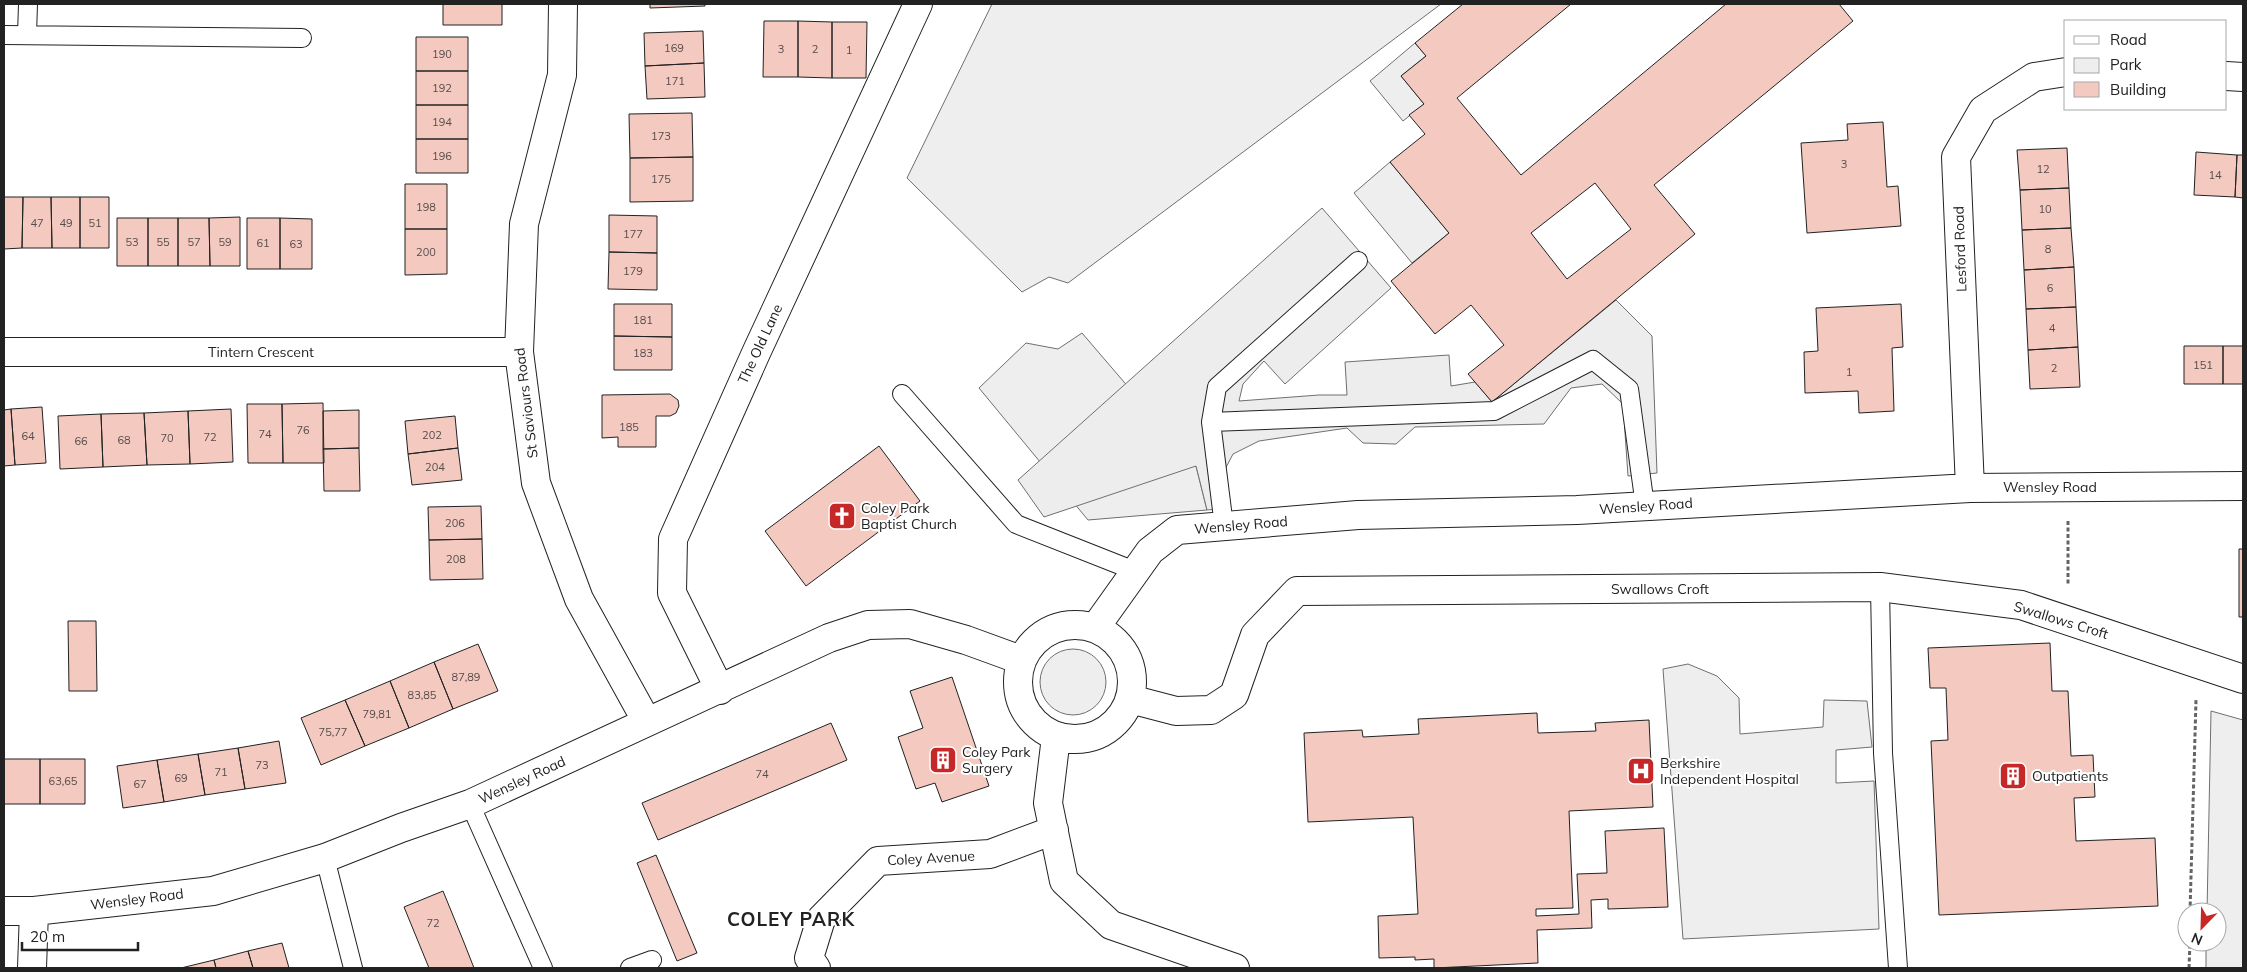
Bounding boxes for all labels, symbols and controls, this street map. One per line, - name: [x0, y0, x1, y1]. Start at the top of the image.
- legend: [2064, 20, 2227, 110]
- text: Road: [2110, 30, 2147, 49]
- house number: 169: [664, 41, 684, 55]
- house number: 3: [778, 42, 784, 56]
- house number: 2: [812, 42, 819, 56]
- house number: 1: [846, 43, 852, 57]
- house number: 190: [432, 47, 452, 61]
- text: Park: [2110, 55, 2142, 74]
- house number: 171: [665, 74, 685, 88]
- text: Building: [2110, 80, 2166, 99]
- house number: 192: [432, 81, 452, 95]
- house number: 194: [432, 115, 452, 129]
- house number: 173: [651, 129, 671, 143]
- house number: 196: [432, 149, 452, 163]
- house number: 3: [1841, 157, 1847, 171]
- house number: 12: [2036, 162, 2050, 176]
- house number: 14: [2208, 168, 2222, 182]
- house number: 175: [651, 172, 671, 186]
- house number: 198: [416, 200, 436, 214]
- house number: 10: [2038, 202, 2052, 216]
- street label: Lesford Road: [1950, 206, 1970, 292]
- house number: 47: [30, 216, 44, 230]
- house number: 49: [59, 216, 73, 230]
- house number: 51: [88, 216, 102, 230]
- house number: 177: [623, 227, 643, 241]
- house number: 53: [125, 235, 139, 249]
- house number: 55: [156, 235, 170, 249]
- house number: 57: [187, 235, 201, 249]
- house number: 59: [218, 235, 232, 249]
- house number: 61: [256, 236, 270, 250]
- house number: 63: [289, 237, 303, 251]
- house number: 8: [2045, 242, 2052, 256]
- house number: 200: [416, 245, 436, 259]
- house number: 179: [623, 264, 643, 278]
- house number: 6: [2047, 281, 2054, 295]
- street label: The Old Lane: [734, 301, 786, 387]
- house number: 181: [633, 313, 653, 327]
- house number: 4: [2049, 321, 2056, 335]
- street label: Tintern Crescent: [208, 343, 314, 361]
- house number: 183: [633, 346, 653, 360]
- street label: St Saviours Road: [510, 347, 542, 459]
- house number: 151: [2193, 358, 2213, 372]
- house number: 2: [2051, 361, 2058, 375]
- house number: 1: [1846, 365, 1852, 379]
- house number: 185: [619, 420, 639, 434]
- house number: 76: [296, 423, 310, 437]
- house number: 74: [258, 427, 272, 441]
- house number: 202: [422, 428, 442, 442]
- house number: 64: [21, 429, 35, 443]
- house number: 72: [203, 430, 217, 444]
- house number: 70: [160, 431, 174, 445]
- house number: 68: [117, 433, 131, 447]
- house number: 66: [74, 434, 88, 448]
- house number: 204: [425, 460, 445, 474]
- street label: Wensley Road: [2003, 478, 2097, 496]
- street label: Wensley Road: [1599, 494, 1693, 518]
- place label: Coley Park Baptist Church: [861, 499, 957, 533]
- church icon: Coley Park Baptist Church: [827, 501, 857, 531]
- street label: Wensley Road: [1194, 512, 1288, 538]
- house number: 206: [445, 516, 465, 530]
- house number: 208: [446, 552, 466, 566]
- street label: Swallows Croft: [1611, 580, 1709, 598]
- street label: Swallows Croft: [2011, 597, 2111, 643]
- house number: 87,89: [452, 670, 480, 684]
- house number: 83,85: [408, 688, 437, 702]
- house number: 79,81: [363, 707, 391, 721]
- house number: 75,77: [319, 725, 347, 739]
- place label: Coley Park Surgery: [962, 743, 1031, 777]
- building icon: Coley Park Surgery: [928, 745, 958, 775]
- street label: Wensley Road: [476, 752, 568, 808]
- place label: Berkshire Independent Hospital: [1660, 754, 1799, 788]
- hospital icon: Berkshire Independent Hospital: [1626, 756, 1656, 786]
- house number: 73: [255, 758, 269, 772]
- building icon: Outpatients: [1998, 761, 2028, 791]
- house number: 71: [214, 765, 228, 779]
- house number: 74: [755, 767, 769, 781]
- place label: Outpatients: [2032, 767, 2109, 785]
- house number: 69: [174, 771, 188, 785]
- house number: 63,65: [49, 774, 78, 788]
- house number: 67: [133, 777, 147, 791]
- street label: Coley Avenue: [887, 847, 975, 869]
- street label: Wensley Road: [89, 884, 185, 914]
- north arrow: [2177, 902, 2227, 952]
- district label: COLEY PARK: [727, 907, 855, 931]
- house number: 72: [426, 916, 440, 930]
- scale bar: [22, 920, 139, 952]
- text: 20 m: [30, 927, 65, 946]
- text: N: [2189, 929, 2205, 949]

